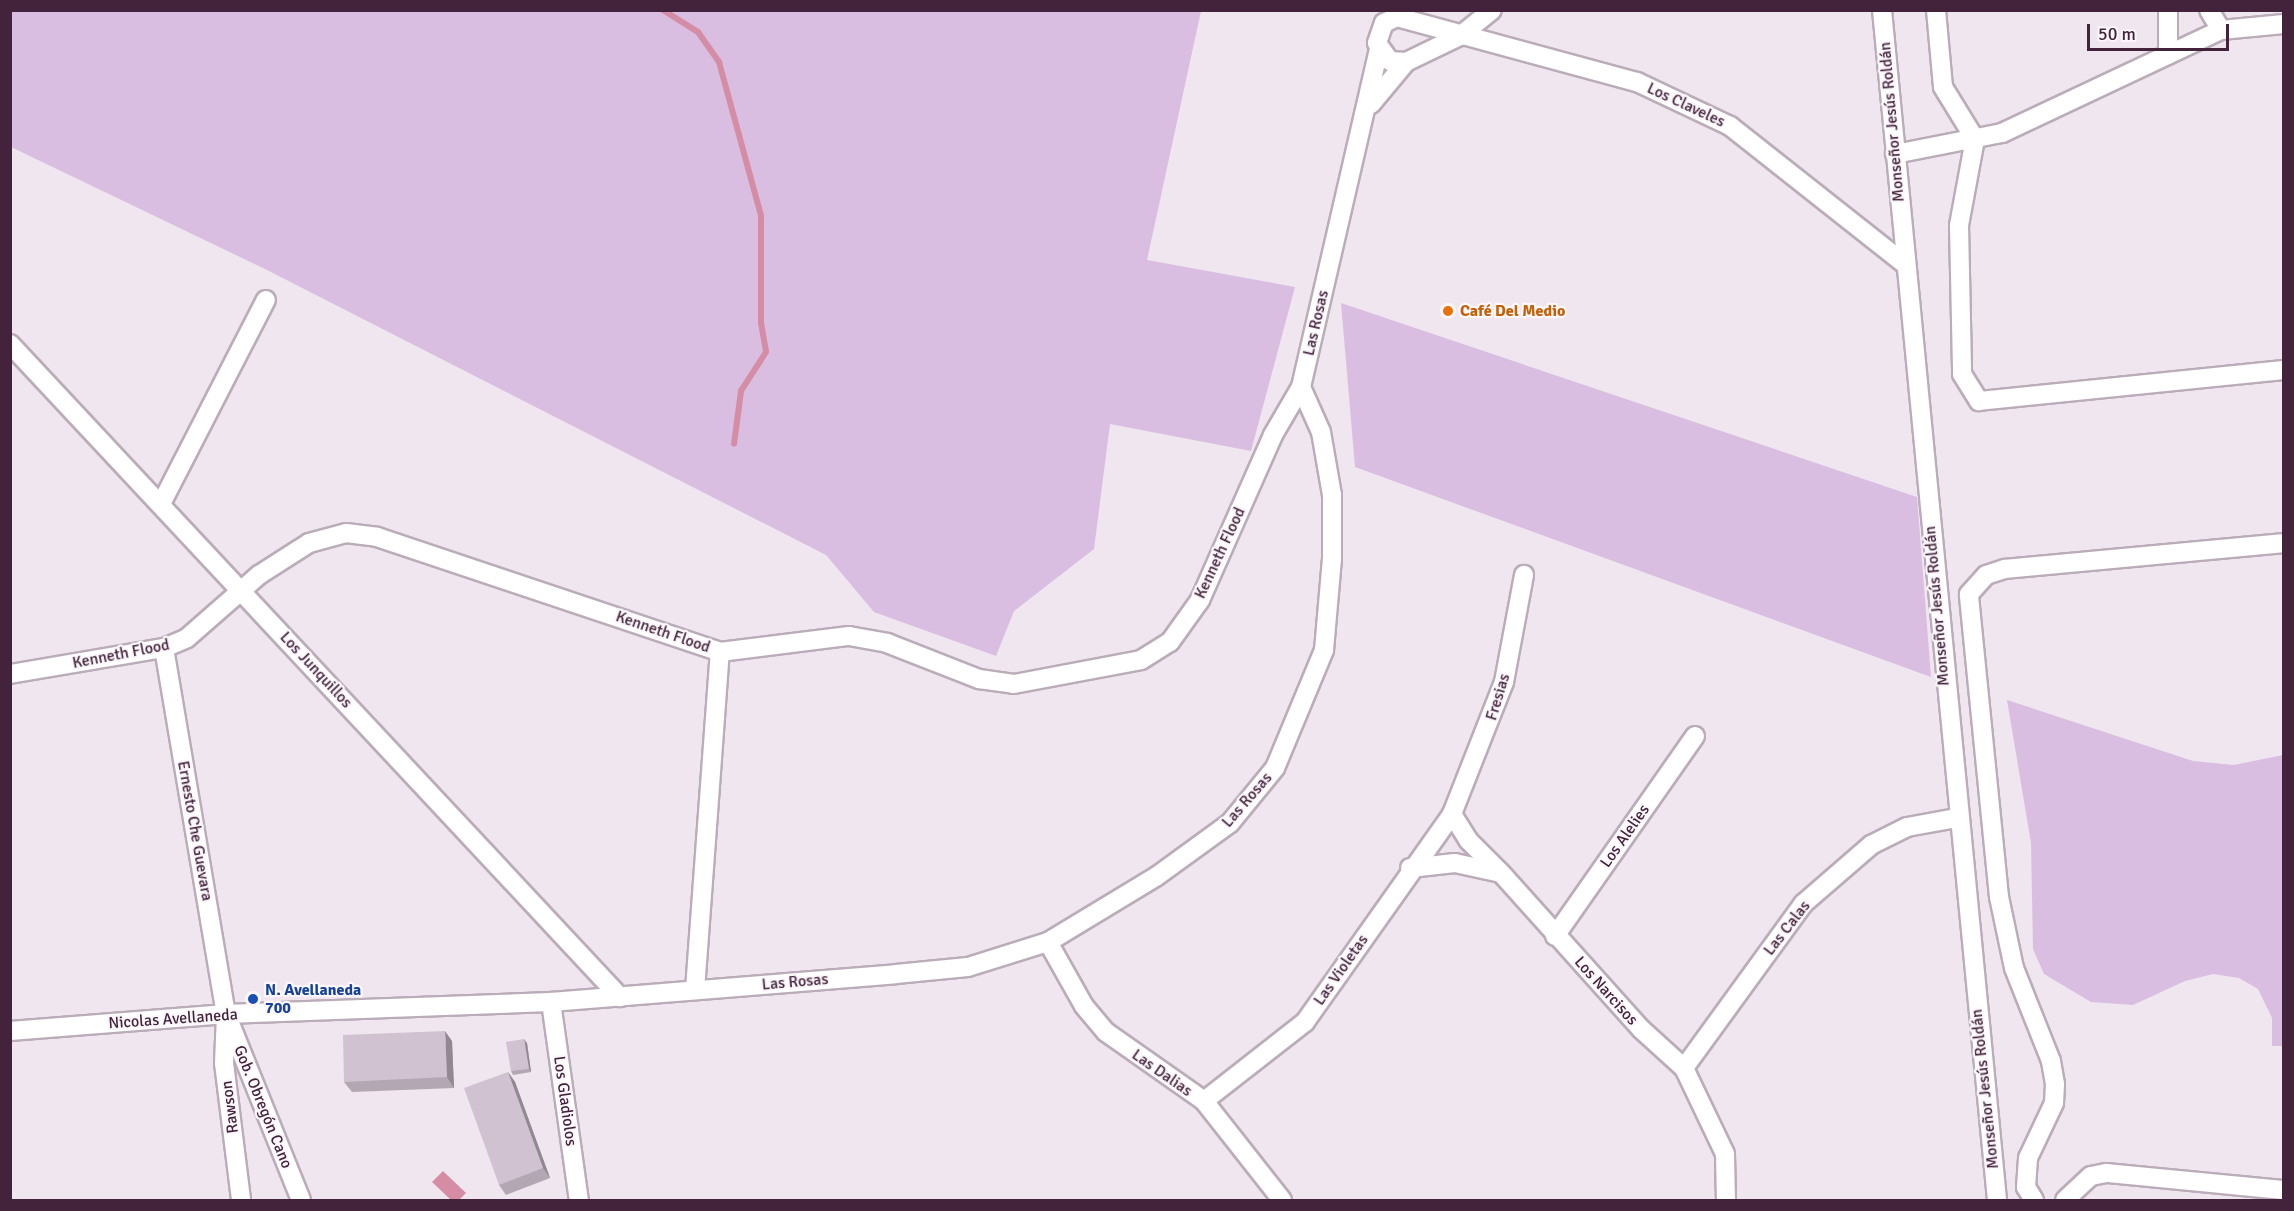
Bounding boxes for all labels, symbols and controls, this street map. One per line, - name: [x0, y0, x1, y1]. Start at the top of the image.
- scale bar: [2090, 12, 2232, 50]
- text: 50 m: [2098, 23, 2136, 45]
- street label: Monseñor Jesús Roldán: [1875, 41, 1909, 203]
- street label: Los Claveles: [1644, 79, 1728, 131]
- street label: Las Rosas: [1299, 288, 1333, 358]
- place label: Café Del Medio: [1460, 301, 1565, 321]
- marker: Café Del Medio: [1441, 304, 1455, 318]
- street label: Kenneth Flood: [1190, 504, 1250, 602]
- street label: Monseñor Jesús Roldán: [1920, 525, 1954, 687]
- street label: Kenneth Flood: [613, 607, 713, 657]
- street label: Los Junquillos: [276, 628, 356, 712]
- street label: Kenneth Flood: [71, 635, 171, 673]
- street label: Fresias: [1482, 671, 1514, 723]
- street label: Ernesto Che Guevara: [173, 759, 217, 903]
- street label: Las Rosas: [1218, 769, 1276, 831]
- street label: Los Alelies: [1596, 801, 1654, 871]
- street label: Las Calas: [1760, 897, 1814, 959]
- street label: Las Violetas: [1310, 931, 1372, 1009]
- street label: Los Narcisos: [1570, 953, 1642, 1029]
- street label: Las Rosas: [761, 970, 829, 994]
- place label: N. Avellaneda 700: [265, 980, 361, 1018]
- marker: N. Avellaneda 700: [246, 992, 260, 1006]
- street label: Nicolas Avellaneda: [108, 1005, 238, 1033]
- street label: Monseñor Jesús Roldán: [1967, 1008, 2003, 1170]
- street label: Gob. Obregón Cano: [230, 1043, 296, 1171]
- street label: Las Dalias: [1128, 1045, 1196, 1101]
- street label: Los Gladiolos: [549, 1055, 581, 1147]
- street label: Rawson: [217, 1080, 243, 1134]

